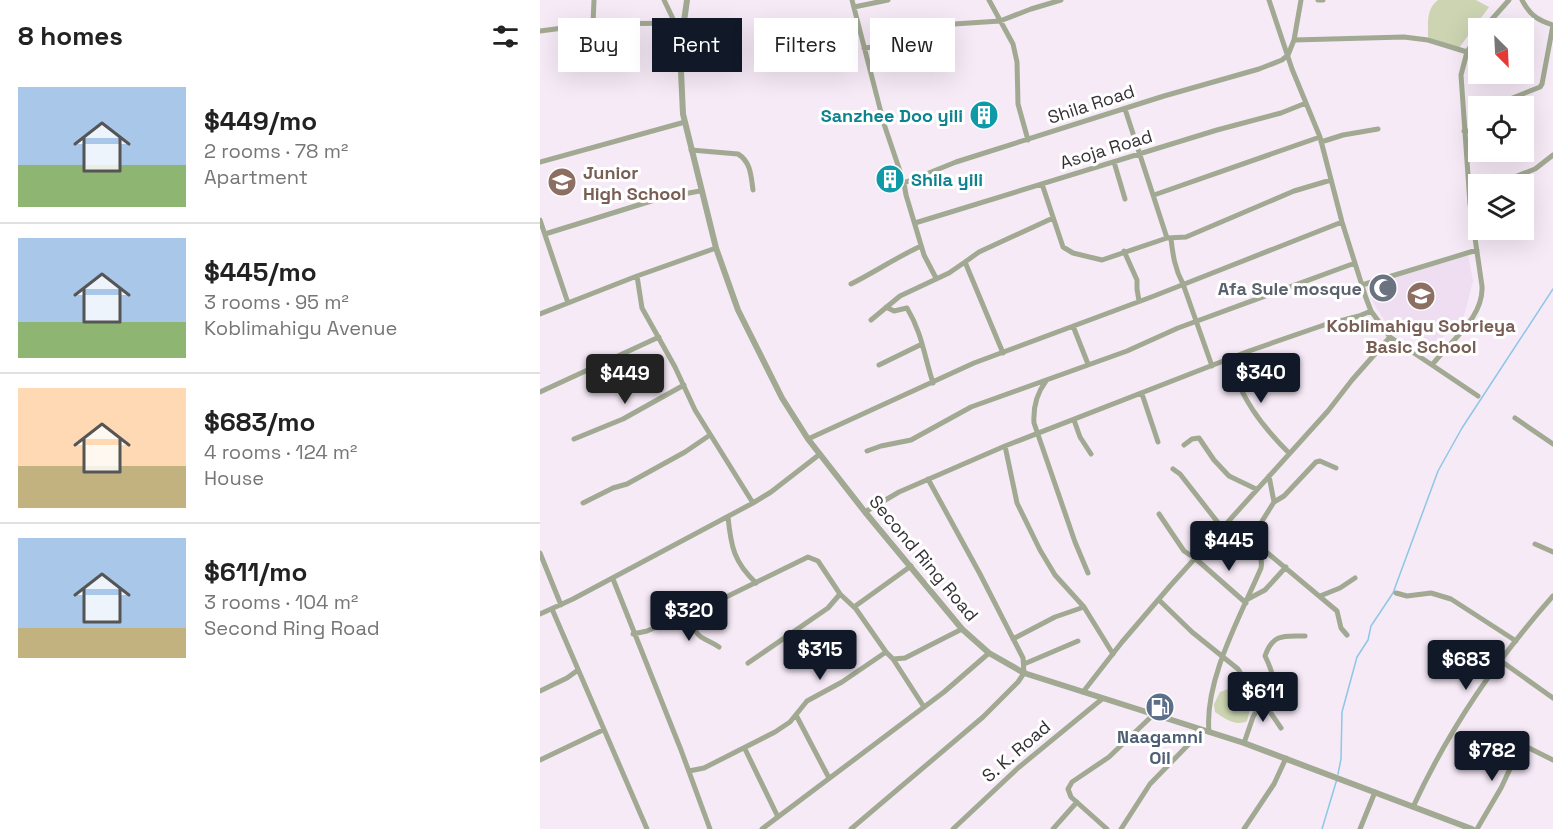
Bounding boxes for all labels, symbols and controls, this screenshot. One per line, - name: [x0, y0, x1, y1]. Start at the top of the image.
- chip: Buy: [558, 18, 640, 72]
- chip: Rent: [652, 18, 742, 72]
- chip: Filters: [754, 18, 858, 72]
- chip: New: [870, 18, 955, 72]
- north arrow: [1468, 18, 1534, 84]
- map controls: [1468, 18, 1534, 240]
- text: 8 homes: [18, 19, 123, 53]
- icon: filters: [489, 20, 522, 53]
- street label: Shila Road: [1045, 79, 1137, 129]
- button: locate: [1468, 96, 1534, 162]
- building icon: Sanzhee Doo yili: [968, 99, 1000, 131]
- text: $449/mo: [204, 104, 317, 138]
- place label: Sanzhee Doo yili: [821, 104, 963, 127]
- icon: home: [66, 111, 138, 183]
- street label: Asoja Road: [1057, 124, 1155, 174]
- text: 2 rooms · 78 m²: [204, 138, 348, 164]
- place label: Junior High School: [583, 161, 686, 205]
- building icon: Shila yili: [874, 163, 906, 195]
- text: Apartment: [204, 164, 308, 190]
- school or university icon: Junior High School: [546, 166, 578, 198]
- place label: Shila yili: [911, 168, 983, 191]
- button: layers: [1468, 174, 1534, 240]
- text: $445/mo: [204, 255, 317, 289]
- icon: home: [66, 262, 138, 334]
- mosque icon: Afa Sule mosque: [1367, 272, 1399, 304]
- place label: Afa Sule mosque: [1218, 277, 1362, 300]
- school or university icon: Koblimahigu Sobrieya Basic School: [1405, 280, 1437, 312]
- text: 3 rooms · 95 m²: [204, 289, 349, 315]
- place label: Koblimahigu Sobrieya Basic School: [1326, 314, 1516, 358]
- text: Koblimahigu Avenue: [204, 315, 397, 341]
- pin: $340: [1225, 353, 1297, 404]
- pin: $449: [589, 354, 661, 405]
- text: $340: [1236, 359, 1286, 385]
- text: $449: [600, 360, 650, 386]
- text: $683/mo: [204, 405, 315, 439]
- icon: home: [66, 412, 138, 484]
- text: 4 rooms · 124 m²: [204, 439, 357, 465]
- text: House: [204, 465, 264, 491]
- street label: Second Ring Road: [864, 490, 984, 626]
- pin: $445: [1193, 521, 1265, 572]
- text: $445: [1204, 527, 1254, 553]
- text: $611/mo: [204, 555, 307, 589]
- icon: home: [66, 562, 138, 634]
- text: 3 rooms · 104 m²: [204, 589, 358, 615]
- pin: $320: [653, 591, 725, 642]
- text: $320: [664, 597, 714, 623]
- text: Second Ring Road: [204, 615, 380, 641]
- pin: $315: [784, 630, 856, 681]
- text: $315: [798, 636, 842, 662]
- pin: $683: [1430, 640, 1502, 691]
- text: $683: [1442, 646, 1490, 672]
- pin: $611: [1227, 672, 1299, 723]
- text: $611: [1242, 678, 1284, 704]
- fuel station icon: Naagamni Oil: [1144, 691, 1176, 723]
- street label: S. K. Road: [977, 715, 1055, 787]
- place label: Naagamni Oil: [1117, 725, 1203, 769]
- pin: $782: [1456, 731, 1528, 782]
- text: $782: [1468, 737, 1516, 763]

